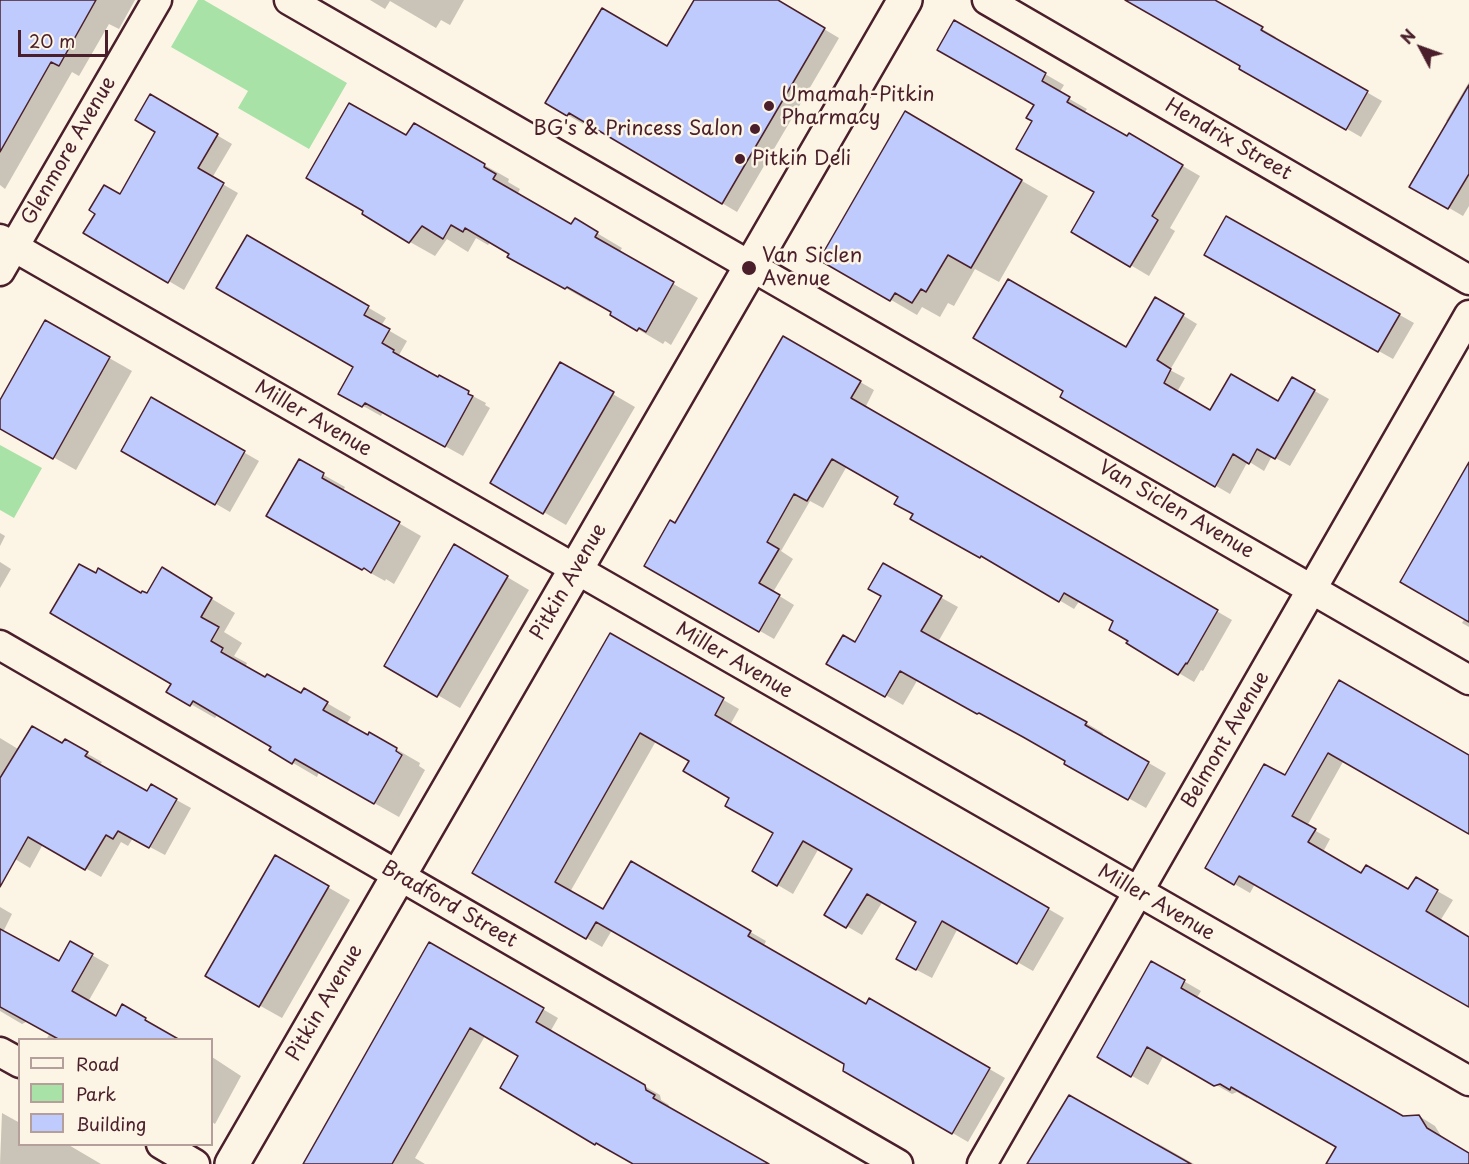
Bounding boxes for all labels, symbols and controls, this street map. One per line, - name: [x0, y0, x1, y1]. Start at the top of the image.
- scale bar: [21, 18, 111, 56]
- north arrow: [1391, 18, 1451, 78]
- text: N: [1394, 24, 1421, 49]
- text: 20 m: [29, 27, 75, 54]
- street label: Glenmore Avenue: [17, 73, 121, 229]
- place label: Umamah-Pitkin Pharmacy: [781, 83, 934, 130]
- street label: Hendrix Street: [1161, 94, 1295, 186]
- marker: Umamah-Pitkin Pharmacy: [762, 99, 776, 113]
- place label: BG's & Princess Salon: [533, 117, 743, 141]
- marker: BG's & Princess Salon: [748, 122, 762, 136]
- place label: Pitkin Deli: [752, 147, 851, 171]
- marker: Pitkin Deli: [733, 152, 747, 166]
- place label: Van Siclen Avenue: [762, 244, 862, 291]
- marker: Van Siclen Avenue: [740, 259, 758, 277]
- street label: Miller Avenue: [250, 376, 376, 462]
- street label: Van Siclen Avenue: [1094, 456, 1258, 564]
- street label: Pitkin Avenue: [526, 519, 612, 645]
- street label: Miller Avenue: [671, 618, 797, 704]
- street label: Belmont Avenue: [1177, 667, 1275, 813]
- street label: Bradford Street: [377, 856, 521, 954]
- street label: Miller Avenue: [1093, 860, 1219, 946]
- street label: Pitkin Avenue: [282, 940, 368, 1066]
- legend: [18, 1038, 213, 1146]
- text: Road: [76, 1050, 120, 1077]
- text: Park: [76, 1080, 116, 1107]
- text: Building: [76, 1110, 146, 1137]

